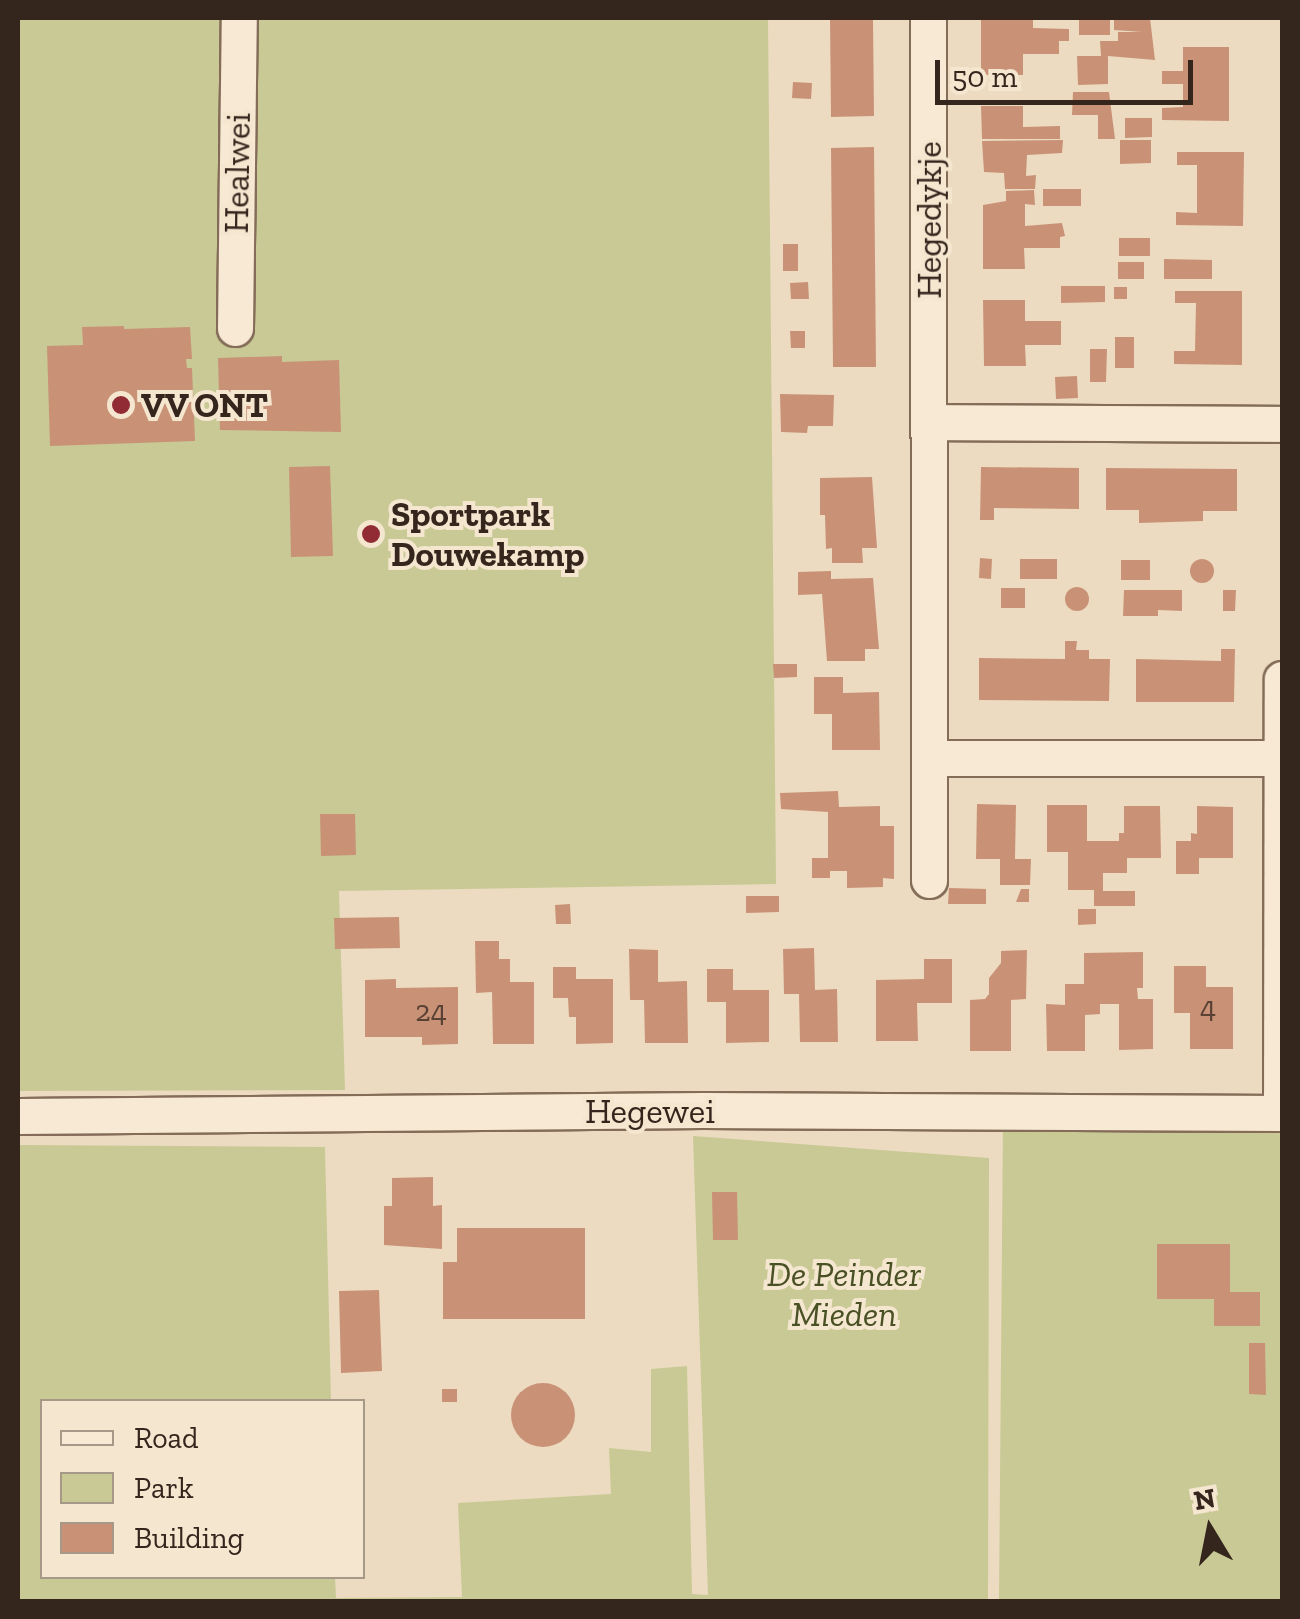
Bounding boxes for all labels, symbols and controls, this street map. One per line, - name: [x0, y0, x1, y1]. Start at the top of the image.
- scale bar: [940, 40, 1198, 102]
- text: 50 m: [952, 59, 1017, 95]
- street label: Healwei: [215, 112, 259, 234]
- street label: Hegedykje: [908, 141, 950, 299]
- place label: VV ONT: [141, 384, 269, 426]
- marker: VV ONT: [110, 394, 132, 416]
- place label: Sportpark Douwekamp: [391, 493, 584, 575]
- marker: Sportpark Douwekamp: [360, 523, 382, 545]
- house number: 4: [1200, 989, 1216, 1025]
- house number: 24: [415, 993, 447, 1029]
- street label: Hegewei: [585, 1090, 715, 1132]
- park label: De Peinder Mieden: [767, 1253, 921, 1335]
- legend: [40, 1399, 365, 1579]
- text: Road: [134, 1420, 199, 1456]
- text: Park: [134, 1470, 194, 1506]
- north arrow: [1160, 1479, 1260, 1579]
- text: N: [1191, 1481, 1218, 1517]
- text: Building: [134, 1520, 244, 1556]

